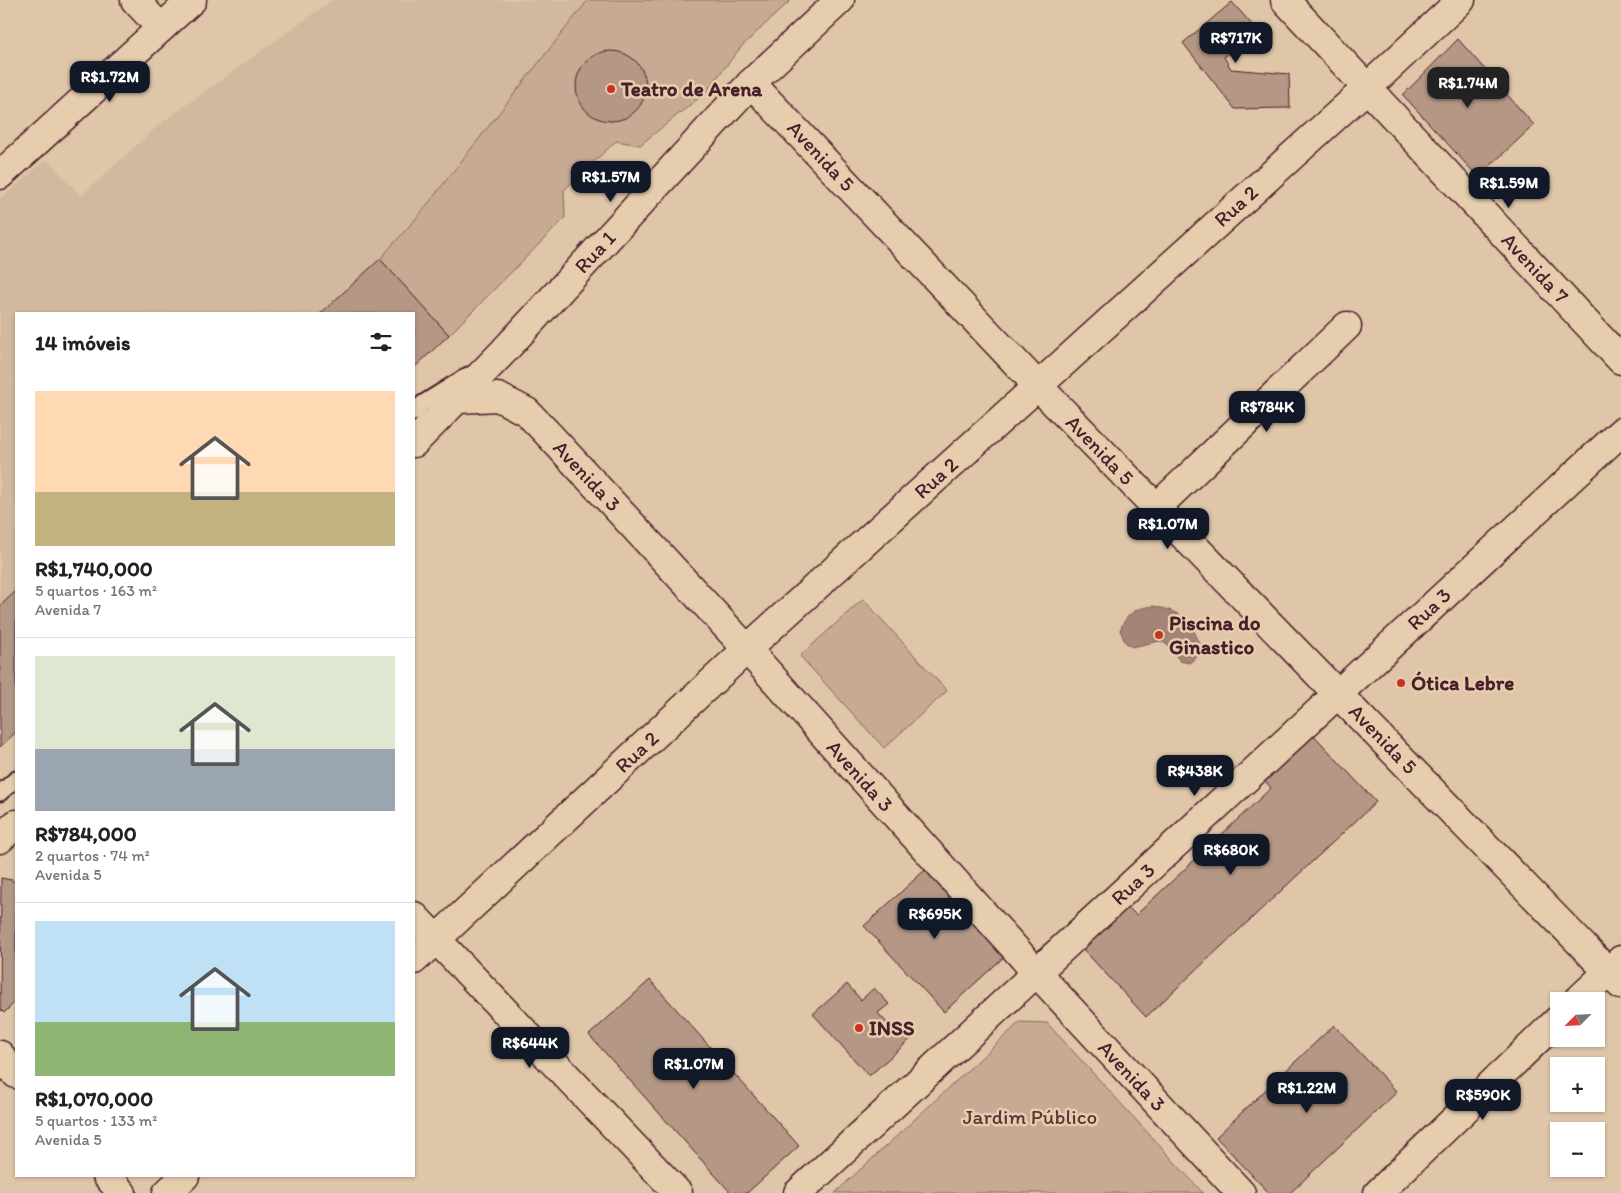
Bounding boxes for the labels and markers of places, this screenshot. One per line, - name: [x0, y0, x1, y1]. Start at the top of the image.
- pin: R$717K: [1195, 22, 1277, 64]
- pin: R$1.72M: [64, 61, 156, 103]
- pin: R$1.74M: [1422, 66, 1514, 109]
- place label: Teatro de Arena: [620, 76, 763, 101]
- marker: Teatro de Arena: [605, 83, 617, 95]
- pin: R$1.57M: [565, 160, 657, 203]
- pin: R$1.59M: [1463, 166, 1555, 209]
- pin: R$784K: [1226, 390, 1308, 433]
- pin: R$1.07M: [1122, 508, 1214, 550]
- place label: Piscina do Ginastico: [1169, 610, 1261, 659]
- marker: Piscina do Ginastico: [1153, 629, 1165, 641]
- place label: Ótica Lebre: [1411, 670, 1514, 695]
- marker: Ótica Lebre: [1395, 677, 1407, 689]
- pin: R$438K: [1154, 754, 1236, 797]
- pin: R$680K: [1190, 834, 1272, 876]
- pin: R$695K: [894, 898, 976, 940]
- place label: INSS: [869, 1015, 915, 1040]
- marker: INSS: [853, 1022, 865, 1034]
- pin: R$644K: [489, 1026, 571, 1069]
- pin: R$1.07M: [648, 1048, 740, 1090]
- pin: R$1.22M: [1261, 1072, 1353, 1114]
- pin: R$590K: [1442, 1078, 1524, 1121]

